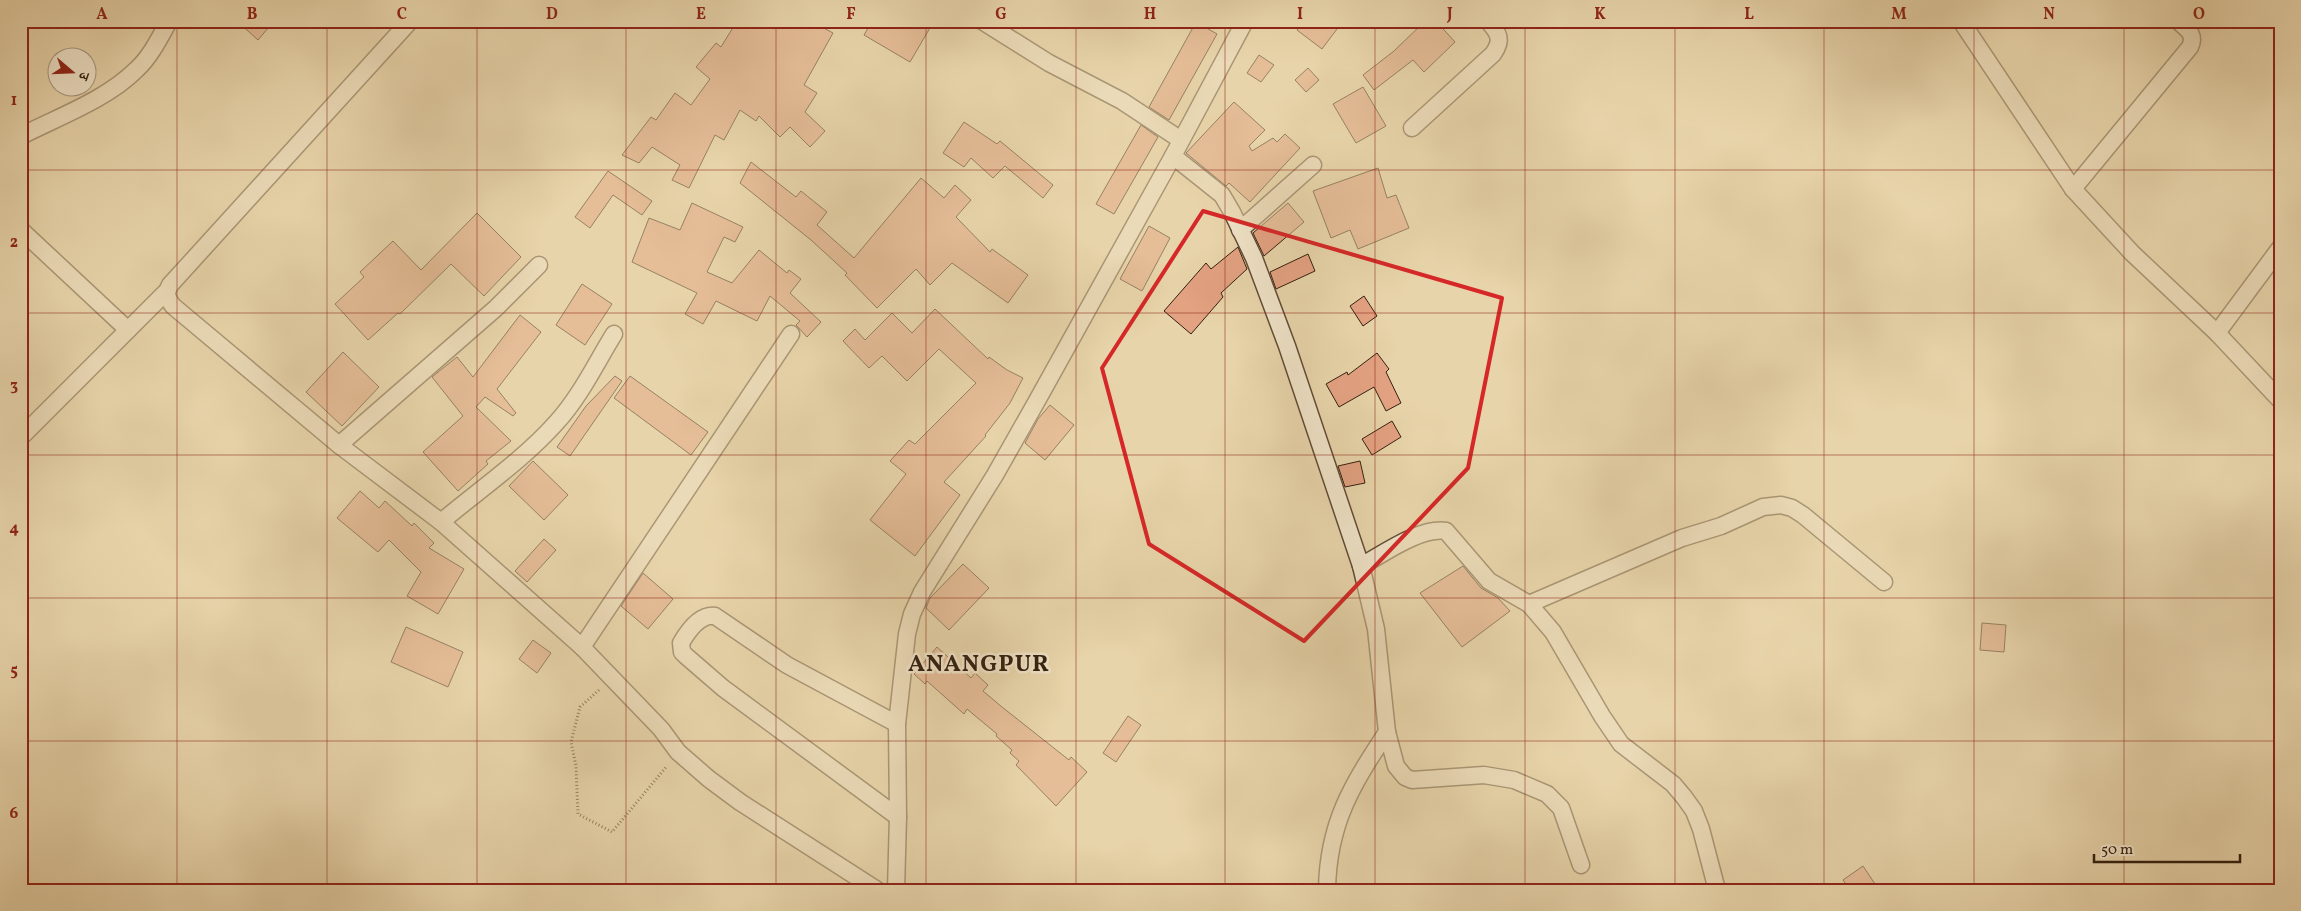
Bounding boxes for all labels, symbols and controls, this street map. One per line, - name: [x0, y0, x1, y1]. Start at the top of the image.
- text: A: [96, 4, 108, 26]
- text: B: [247, 4, 258, 26]
- text: C: [397, 4, 407, 26]
- text: D: [546, 4, 558, 26]
- text: E: [696, 4, 706, 26]
- text: F: [846, 4, 856, 26]
- text: G: [995, 4, 1007, 26]
- text: H: [1144, 4, 1156, 26]
- text: I: [1297, 4, 1303, 26]
- text: J: [1446, 4, 1453, 26]
- text: K: [1594, 4, 1606, 26]
- text: L: [1744, 4, 1754, 26]
- text: M: [1891, 4, 1907, 26]
- text: N: [2043, 4, 2055, 26]
- text: O: [2193, 4, 2205, 26]
- north arrow: [48, 48, 98, 98]
- text: उ: [72, 68, 93, 83]
- text: 1: [11, 90, 17, 112]
- text: 2: [10, 232, 18, 254]
- text: 3: [10, 375, 18, 397]
- text: 4: [9, 518, 19, 540]
- district label: ANANGPUR: [908, 648, 1050, 682]
- text: 5: [10, 660, 18, 682]
- text: 6: [10, 803, 19, 825]
- scale bar: [2094, 831, 2240, 863]
- text: 50 m: [2101, 840, 2133, 861]

